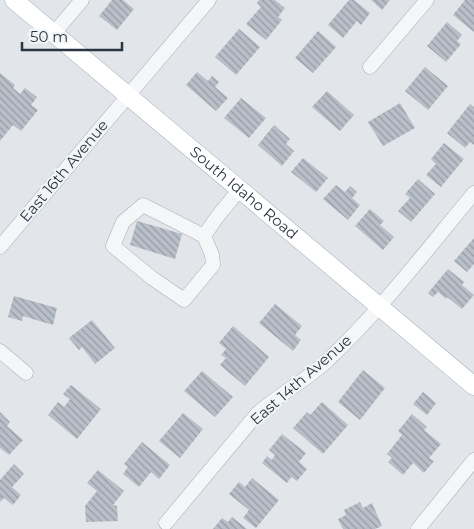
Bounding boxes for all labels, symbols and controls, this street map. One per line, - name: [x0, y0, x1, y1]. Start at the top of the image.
- scale bar: [22, 20, 122, 52]
- text: 50 m: [30, 27, 68, 46]
- street label: East 16th Avenue: [15, 116, 112, 226]
- street label: South Idaho Road: [186, 142, 302, 243]
- street label: East 14th Avenue: [246, 330, 355, 429]

